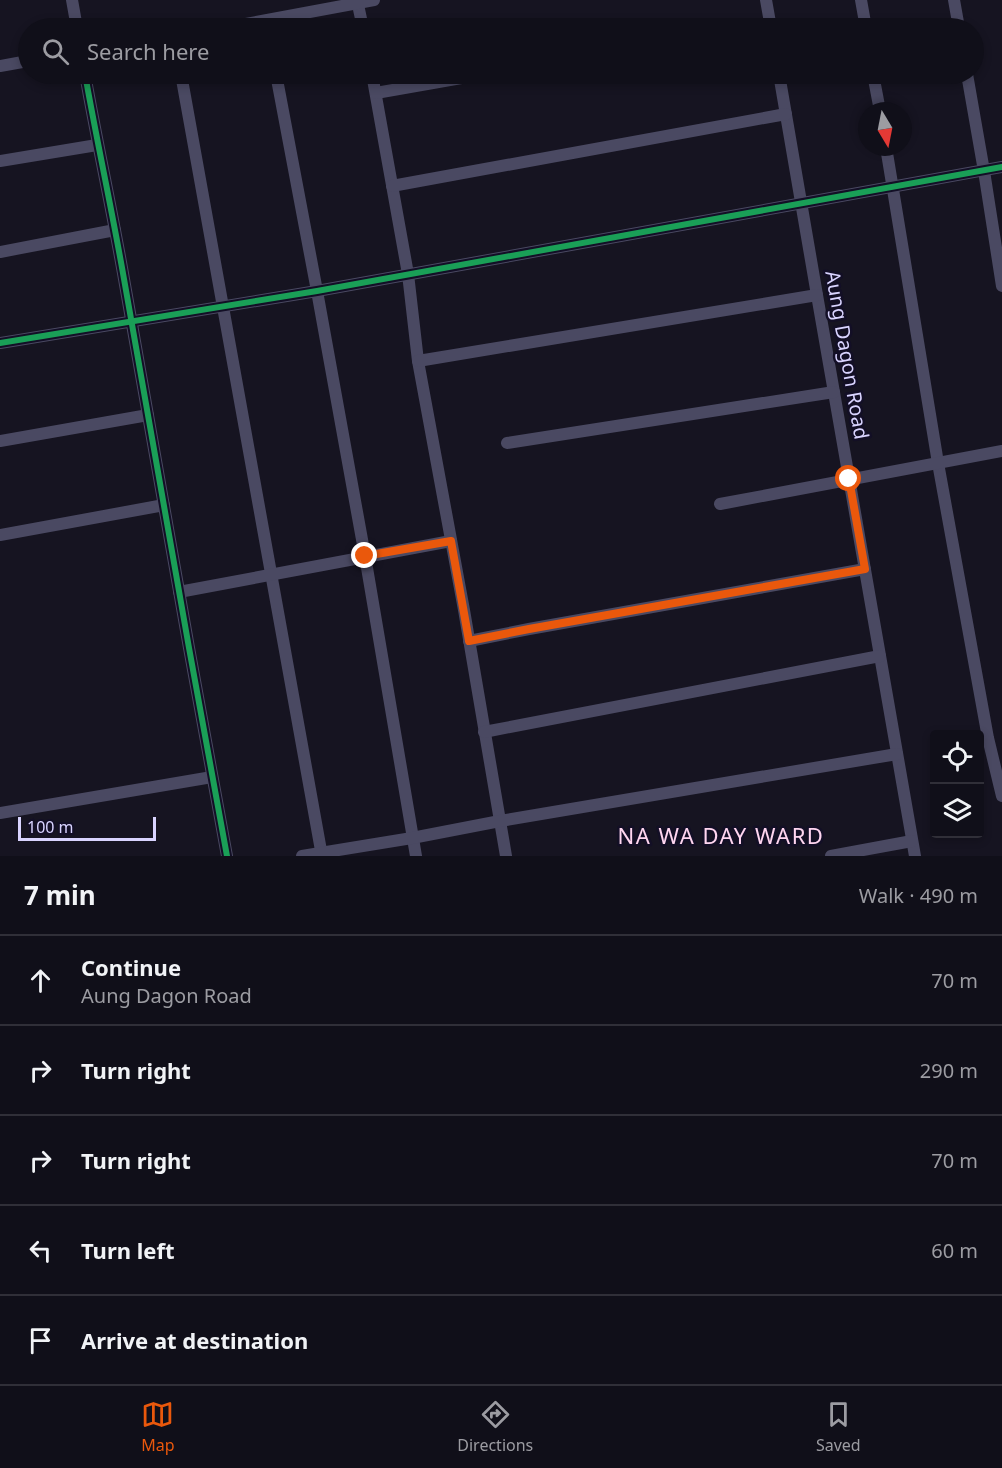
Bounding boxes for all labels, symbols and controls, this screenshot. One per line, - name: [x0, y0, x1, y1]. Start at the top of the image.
- search box: [18, 18, 984, 84]
- icon: search: [39, 35, 72, 68]
- text: Search here: [87, 36, 209, 66]
- north arrow: [858, 102, 912, 156]
- street label: Aung Dagon Road: [819, 268, 876, 441]
- route start: [835, 465, 861, 491]
- route end: [351, 542, 377, 568]
- map controls: [930, 730, 984, 838]
- button: locate: [930, 730, 984, 784]
- button: layers: [930, 784, 984, 838]
- scale bar: [18, 814, 156, 842]
- text: 100 m: [27, 816, 74, 838]
- district label: NA WA DAY WARD: [618, 820, 824, 850]
- text: 7 min: [24, 877, 96, 913]
- text: Walk · 490 m: [859, 882, 978, 909]
- text: Continue: [81, 952, 181, 982]
- icon: ahead: [24, 964, 57, 997]
- text: 70 m: [931, 967, 978, 994]
- text: Aung Dagon Road: [81, 982, 252, 1009]
- icon: right: [24, 1054, 57, 1087]
- text: Turn right: [81, 1055, 191, 1085]
- text: 290 m: [920, 1057, 978, 1084]
- icon: right: [24, 1144, 57, 1177]
- text: Turn right: [81, 1145, 191, 1175]
- text: 70 m: [931, 1147, 978, 1174]
- icon: left: [24, 1234, 57, 1267]
- text: Turn left: [81, 1235, 175, 1265]
- text: 60 m: [931, 1237, 978, 1264]
- icon: arrive: [24, 1324, 57, 1357]
- text: Arrive at destination: [81, 1325, 308, 1355]
- tab: Map: [141, 1398, 175, 1456]
- tab: Directions: [457, 1398, 533, 1456]
- tab: Saved: [816, 1398, 861, 1456]

